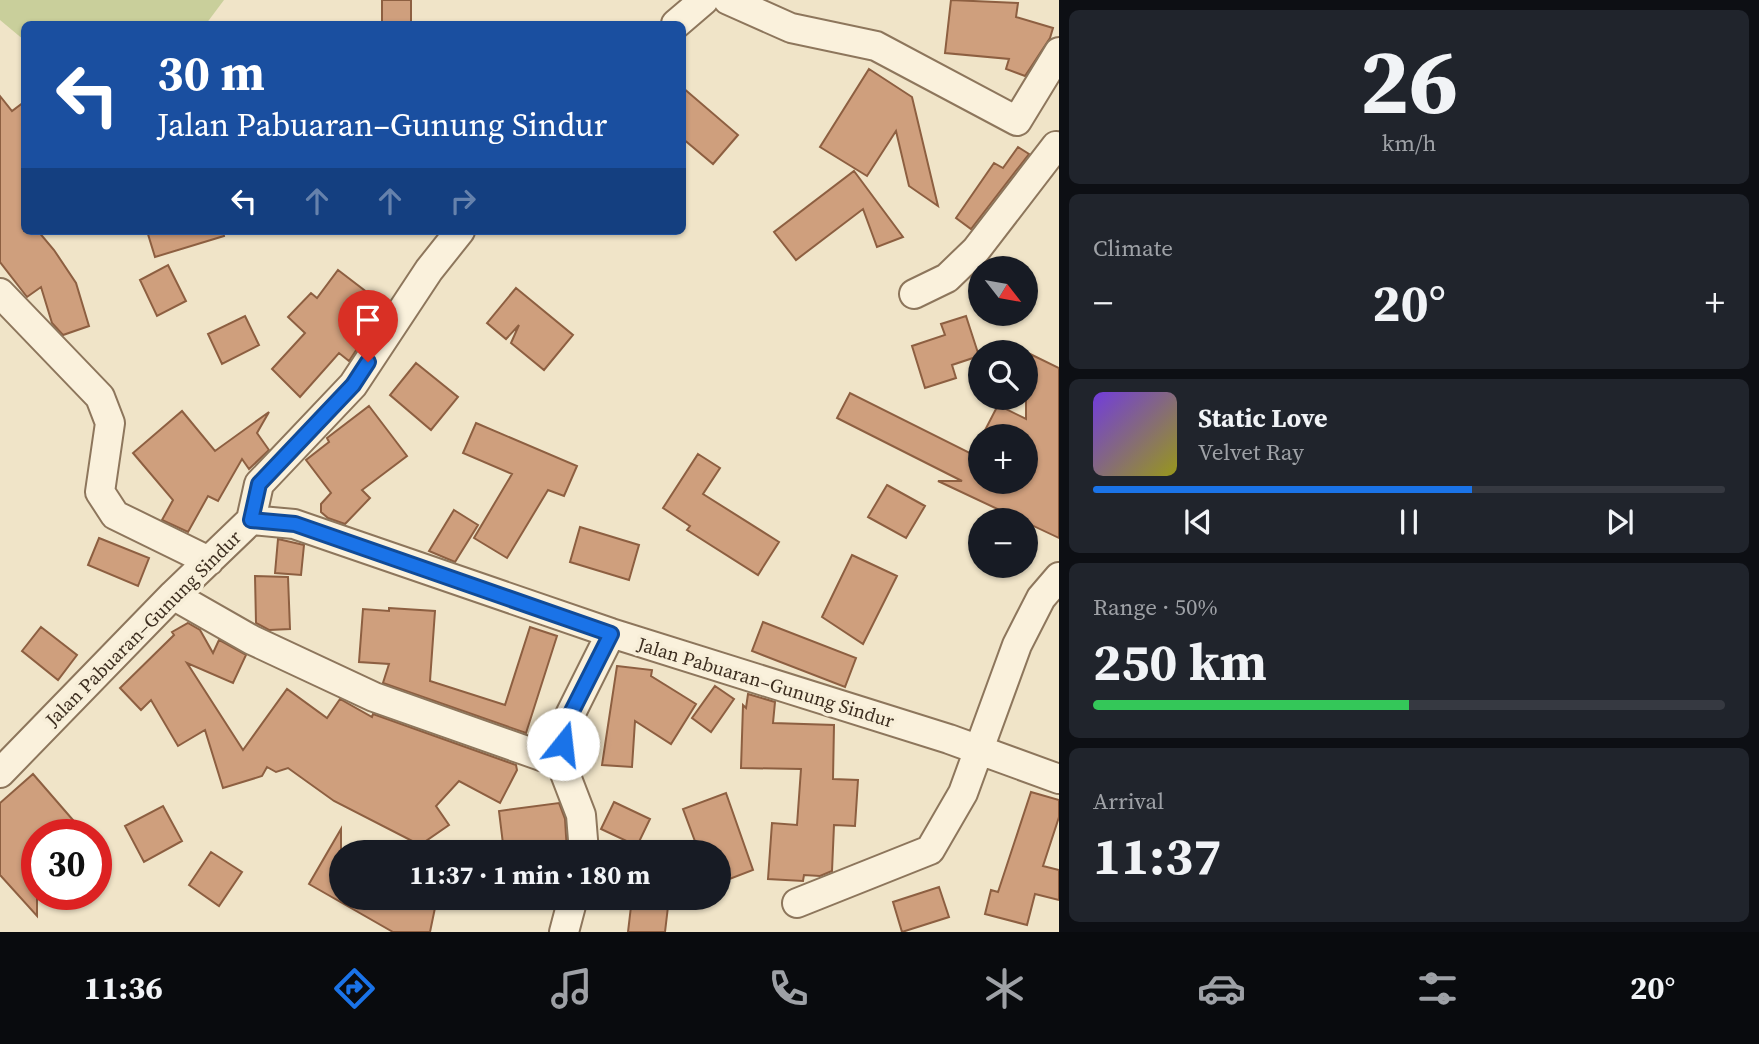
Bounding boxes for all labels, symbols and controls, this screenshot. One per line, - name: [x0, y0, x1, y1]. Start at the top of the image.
- text: 26: [1360, 19, 1458, 143]
- text: 30 m: [157, 39, 265, 106]
- icon: left: [42, 49, 133, 140]
- text: Jalan Pabuaran–Gunung Sindur: [157, 103, 607, 147]
- text: km/h: [1382, 127, 1436, 159]
- icon: left: [225, 182, 263, 220]
- icon: ahead: [298, 182, 336, 220]
- icon: ahead: [371, 182, 409, 220]
- icon: right: [444, 182, 482, 220]
- text: Climate: [1093, 232, 1173, 264]
- north arrow: [968, 256, 1038, 326]
- map controls: [968, 256, 1038, 578]
- text: 20°: [1372, 267, 1446, 338]
- text: −: [1093, 277, 1113, 329]
- text: +: [1705, 277, 1725, 329]
- pin: [338, 290, 398, 362]
- icon: arrive: [349, 301, 387, 339]
- button: search: [968, 340, 1038, 410]
- text: Static Love: [1198, 400, 1327, 436]
- button: +: [968, 424, 1038, 494]
- text: Velvet Ray: [1198, 436, 1304, 468]
- icon: previous: [1179, 503, 1217, 541]
- icon: pause: [1390, 503, 1428, 541]
- icon: next: [1601, 503, 1639, 541]
- button: −: [968, 508, 1038, 578]
- street label: Jalan Pabuaran–Gunung Sindur: [39, 524, 247, 732]
- text: Range · 50%: [1093, 591, 1218, 623]
- text: 250 km: [1093, 626, 1267, 697]
- street label: Jalan Pabuaran–Gunung Sindur: [633, 630, 898, 734]
- position arrow: [526, 707, 600, 781]
- text: Arrival: [1093, 785, 1164, 817]
- speed limit sign: 30: [21, 819, 112, 910]
- text: 11:37: [1093, 820, 1221, 891]
- text: 11:37 · 1 min · 180 m: [410, 857, 650, 893]
- icon: directions: [330, 964, 379, 1013]
- icon: music: [547, 964, 596, 1013]
- icon: phone: [764, 964, 813, 1013]
- icon: climate: [980, 964, 1029, 1013]
- icon: car: [1197, 964, 1246, 1013]
- icon: filters: [1413, 964, 1462, 1013]
- text: 11:36: [84, 966, 163, 1010]
- text: 20°: [1630, 966, 1675, 1010]

